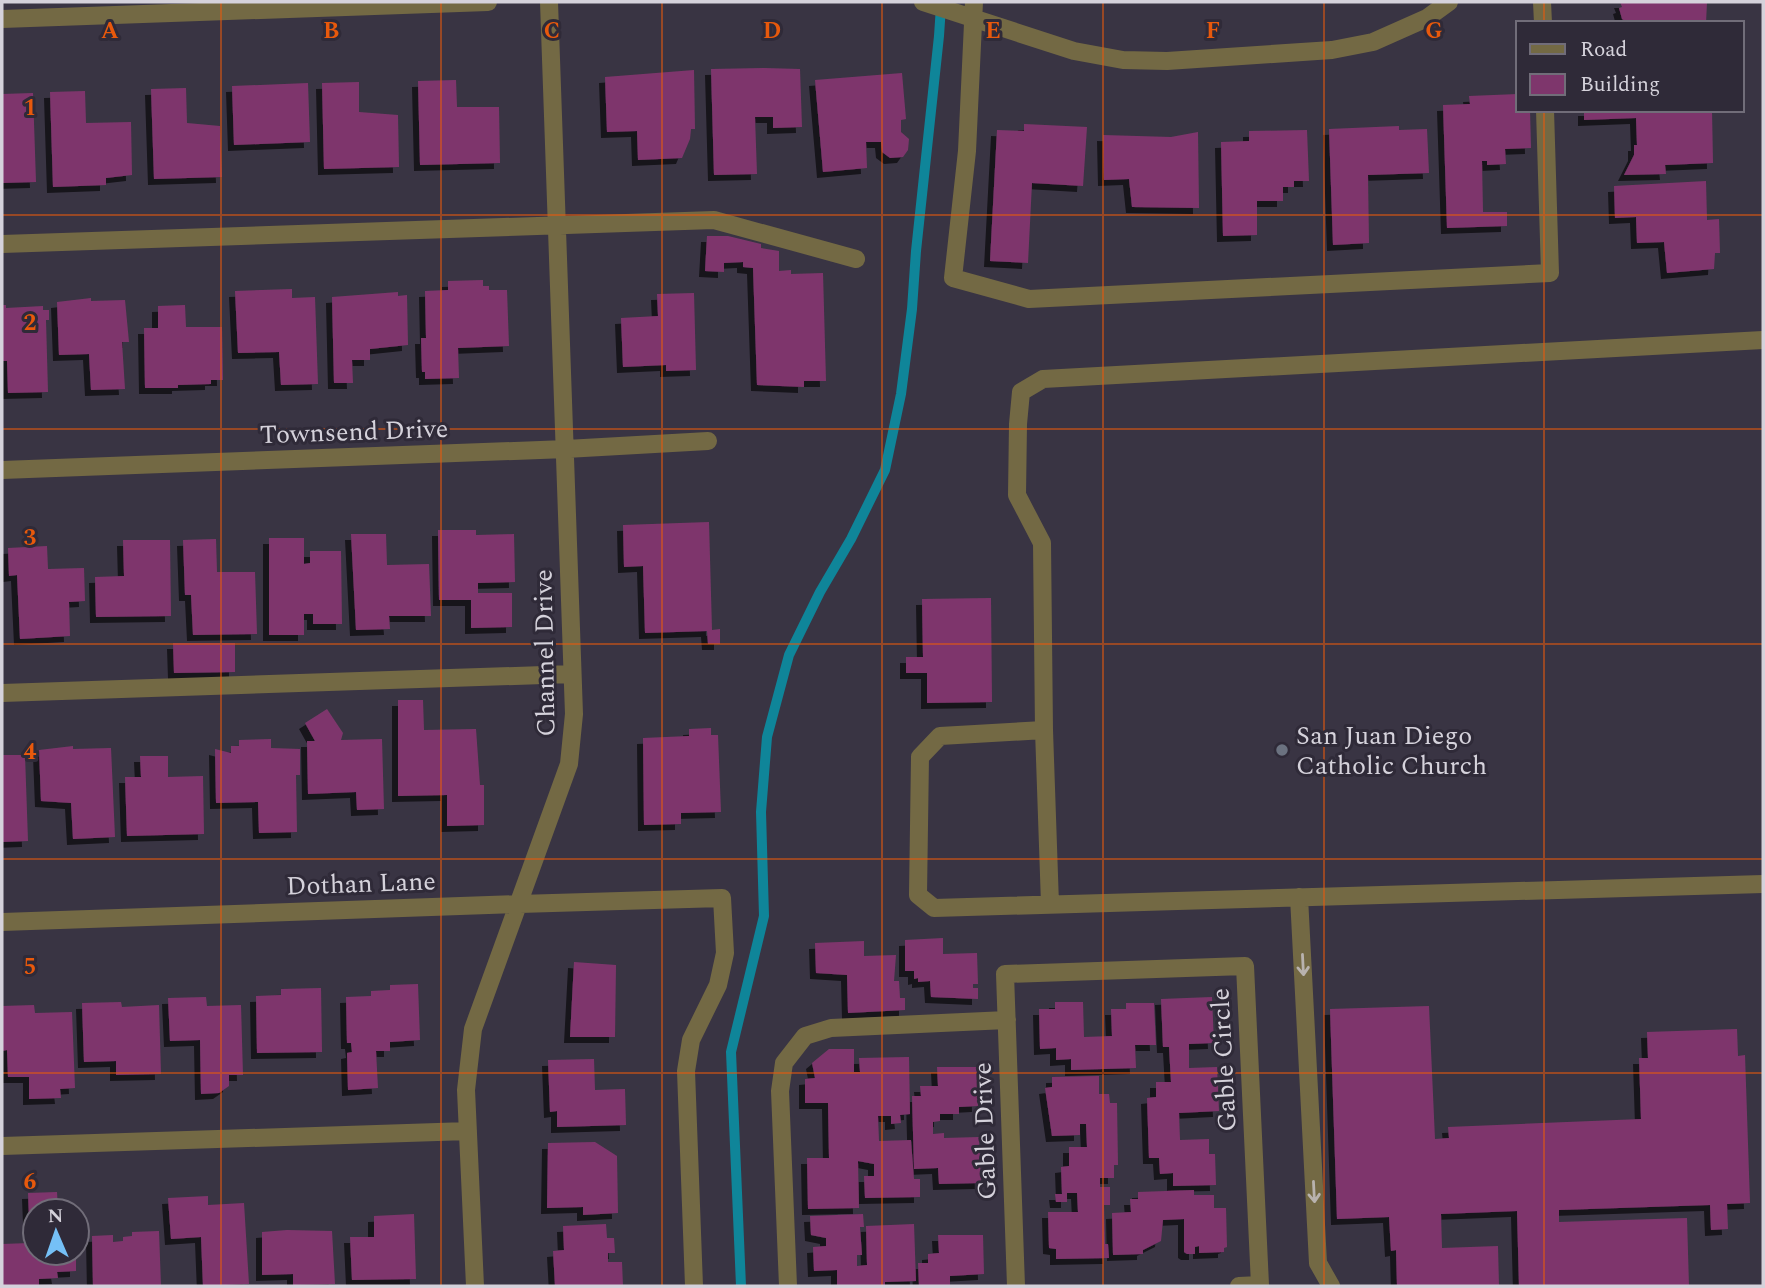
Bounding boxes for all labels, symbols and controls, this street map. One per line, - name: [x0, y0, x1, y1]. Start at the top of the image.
- text: A: [101, 14, 119, 49]
- text: B: [323, 14, 339, 49]
- text: C: [544, 14, 560, 49]
- text: D: [763, 14, 781, 49]
- text: E: [985, 14, 1001, 49]
- text: F: [1206, 14, 1220, 49]
- text: G: [1425, 14, 1443, 49]
- legend: [1516, 21, 1744, 112]
- text: Road: [1580, 34, 1627, 66]
- text: Building: [1580, 69, 1660, 101]
- text: 1: [24, 91, 36, 126]
- text: 2: [24, 306, 37, 341]
- street label: Townsend Drive: [259, 409, 449, 455]
- text: 3: [24, 521, 37, 556]
- street label: Channel Drive: [524, 569, 566, 737]
- place label: San Juan Diego Catholic Church: [1296, 716, 1487, 786]
- text: 4: [24, 735, 37, 770]
- marker: San Juan Diego Catholic Church: [1274, 742, 1290, 758]
- street label: Dothan Lane: [286, 861, 436, 907]
- text: 5: [24, 950, 36, 985]
- one-way arrow: [1296, 953, 1309, 976]
- street label: Gable Circle: [1200, 987, 1248, 1133]
- street label: Gable Drive: [963, 1062, 1007, 1200]
- text: 6: [24, 1165, 37, 1200]
- one-way arrow: [1308, 1180, 1321, 1203]
- north arrow: [21, 1197, 91, 1267]
- text: N: [47, 1202, 64, 1231]

